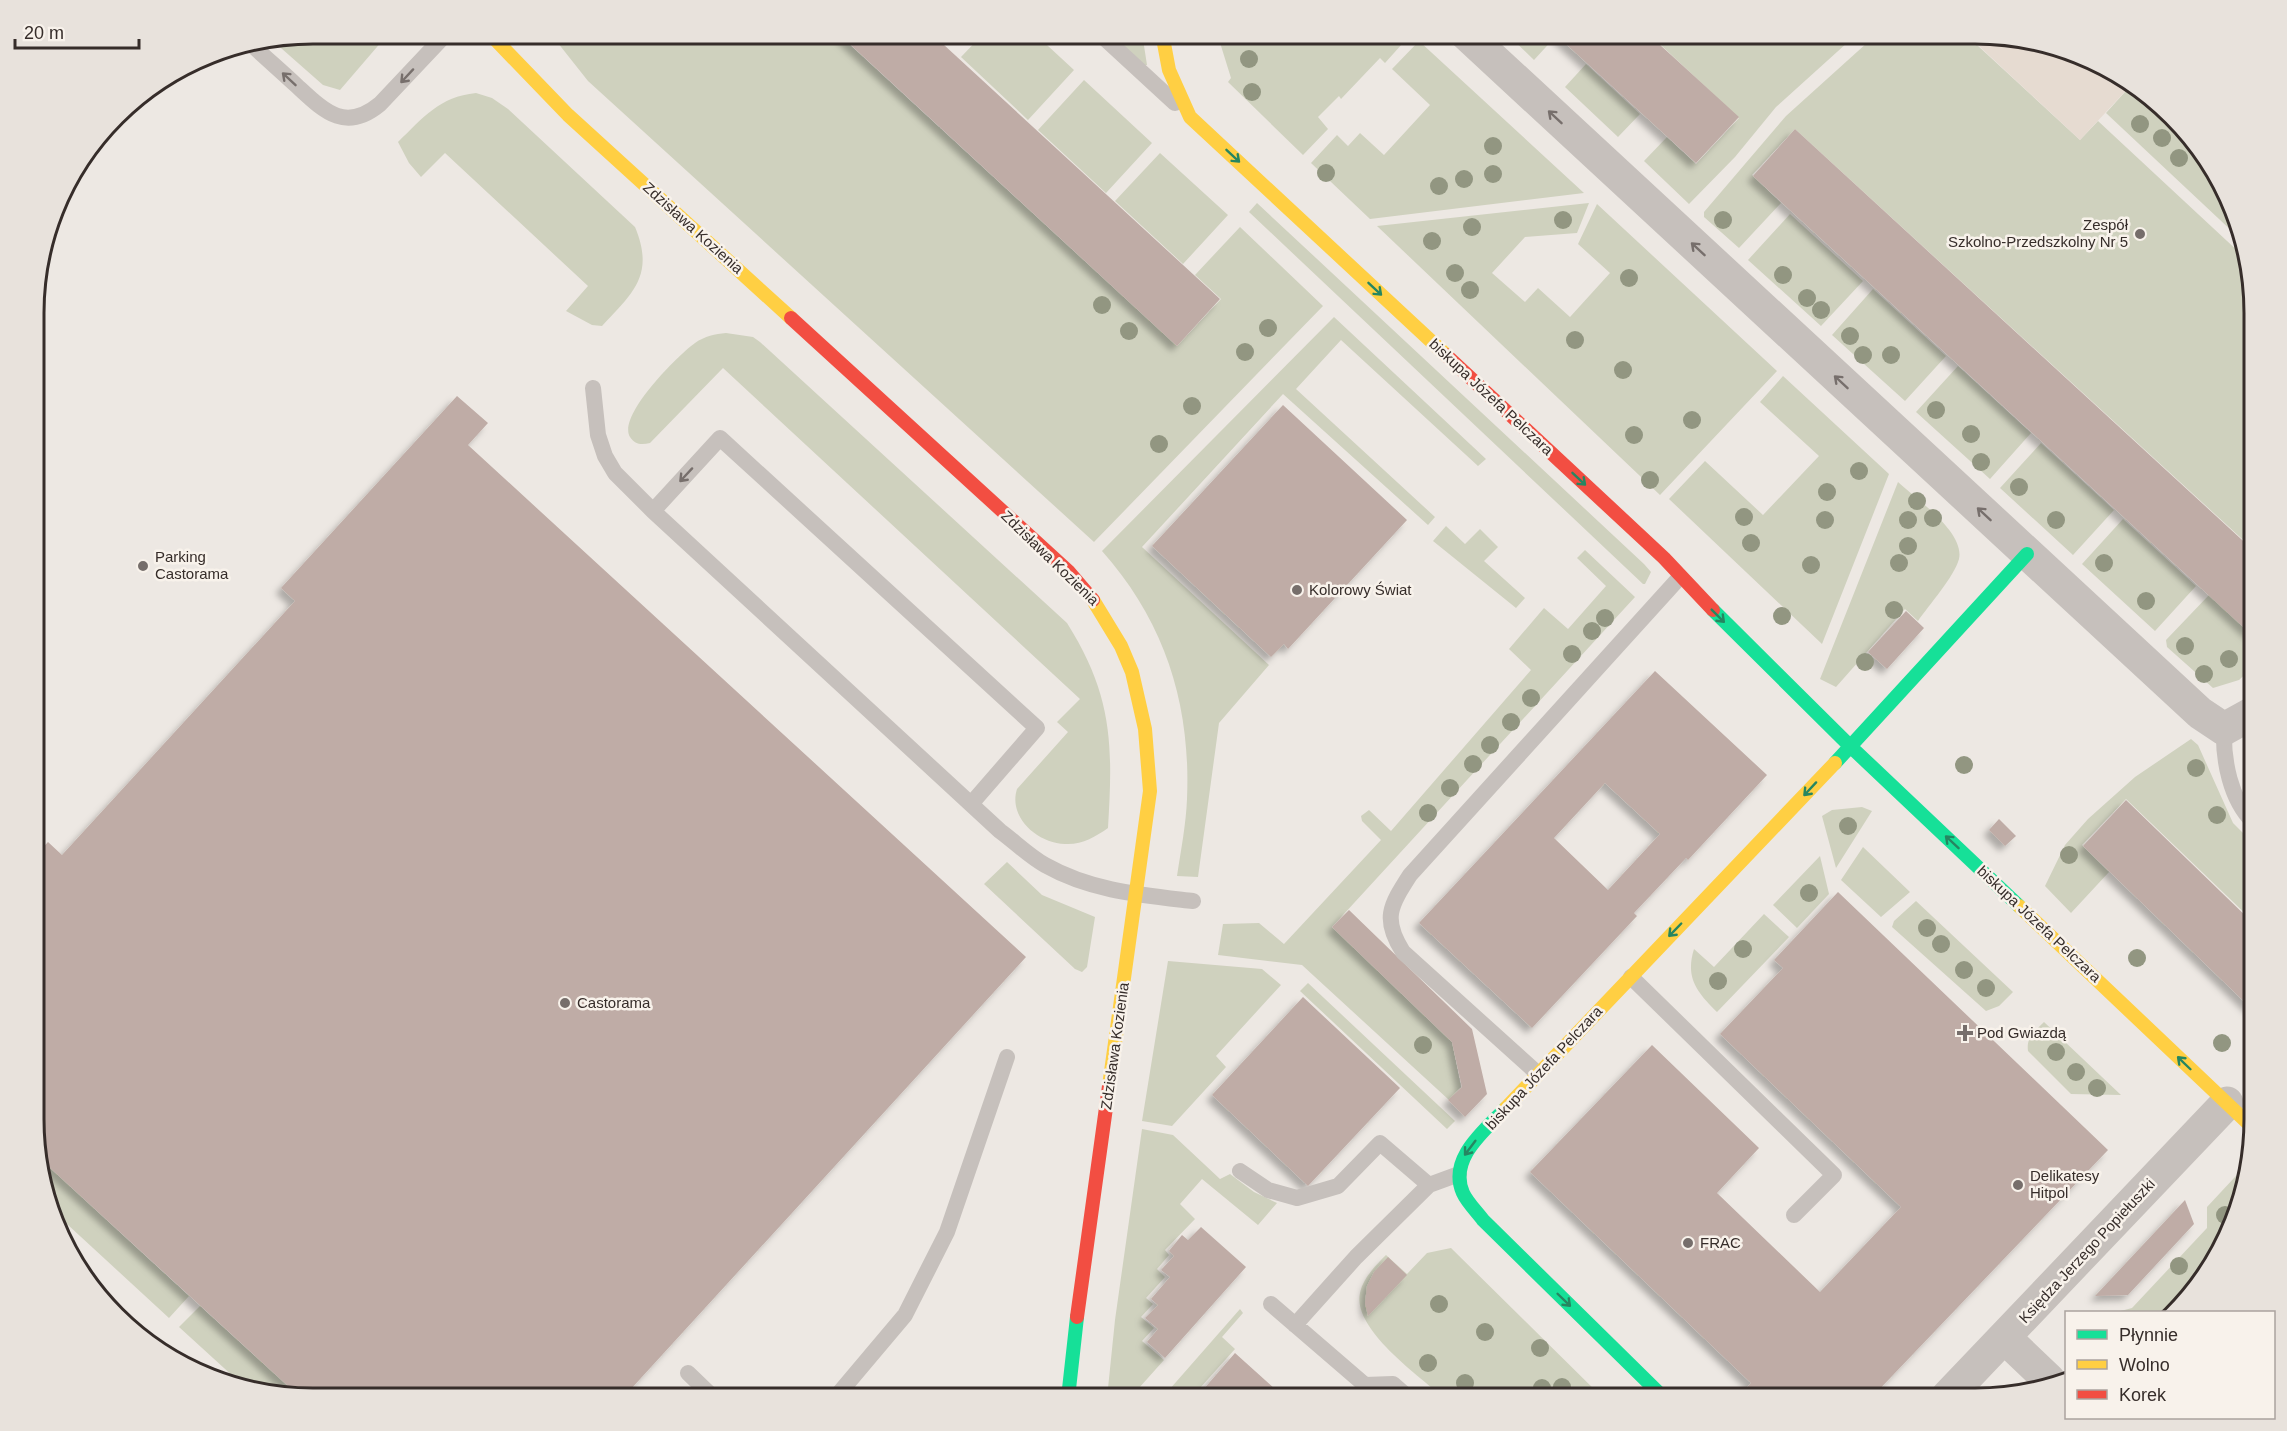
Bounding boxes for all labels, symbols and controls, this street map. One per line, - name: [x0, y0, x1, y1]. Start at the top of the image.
- scale bar: [15, 12, 140, 50]
- text: 20 m: [24, 23, 64, 43]
- one-way arrow: [400, 68, 414, 83]
- one-way arrow: [282, 72, 297, 86]
- one-way arrow: [1548, 109, 1563, 124]
- one-way arrow: [1225, 149, 1240, 163]
- street label: Zdzisława Kozienia: [640, 178, 747, 277]
- place label: Zespół Szkolno-Przedszkolny Nr 5: [1948, 216, 2129, 250]
- marker: Zespół Szkolno-Przedszkolny Nr 5: [2133, 227, 2147, 241]
- one-way arrow: [1691, 242, 1706, 256]
- one-way arrow: [1368, 282, 1383, 296]
- street label: biskupa Józefa Pelczara: [1426, 335, 1557, 459]
- one-way arrow: [1834, 375, 1849, 389]
- one-way arrow: [679, 467, 694, 482]
- one-way arrow: [1572, 472, 1587, 487]
- street label: Zdzisława Kozienia: [998, 507, 1103, 609]
- one-way arrow: [1977, 507, 1992, 521]
- place label: Parking Castorama: [155, 548, 229, 582]
- marker: Parking Castorama: [136, 559, 150, 573]
- place label: Kolorowy Świat: [1309, 581, 1412, 598]
- marker: Kolorowy Świat: [1290, 583, 1304, 597]
- one-way arrow: [1711, 609, 1726, 623]
- one-way arrow: [1803, 782, 1818, 797]
- one-way arrow: [1944, 835, 1959, 849]
- street label: biskupa Józefa Pelczara: [1974, 862, 2105, 986]
- one-way arrow: [1669, 922, 1683, 937]
- street label: Zdzisława Kozienia: [1097, 981, 1132, 1111]
- place label: Castorama: [577, 994, 651, 1011]
- marker: Castorama: [558, 996, 572, 1010]
- street label: biskupa Józefa Pelczara: [1482, 1002, 1606, 1133]
- place label: Pod Gwiazdą: [1977, 1024, 2067, 1041]
- marker: Pod Gwiazdą: [1958, 1026, 1972, 1040]
- one-way arrow: [2177, 1056, 2192, 1070]
- one-way arrow: [1464, 1140, 1476, 1156]
- place label: Delikatesy Hitpol: [2030, 1167, 2100, 1201]
- street label: Księdza Jerzego Popiełuszki: [2015, 1175, 2158, 1326]
- marker: Delikatesy Hitpol: [2011, 1178, 2025, 1192]
- place label: FRAC: [1700, 1234, 1741, 1251]
- marker: FRAC: [1681, 1236, 1695, 1250]
- one-way arrow: [1556, 1292, 1571, 1307]
- legend: [2065, 1311, 2275, 1419]
- text: Płynnie: [2119, 1325, 2178, 1345]
- text: Wolno: [2119, 1355, 2170, 1375]
- text: Korek: [2119, 1385, 2167, 1405]

